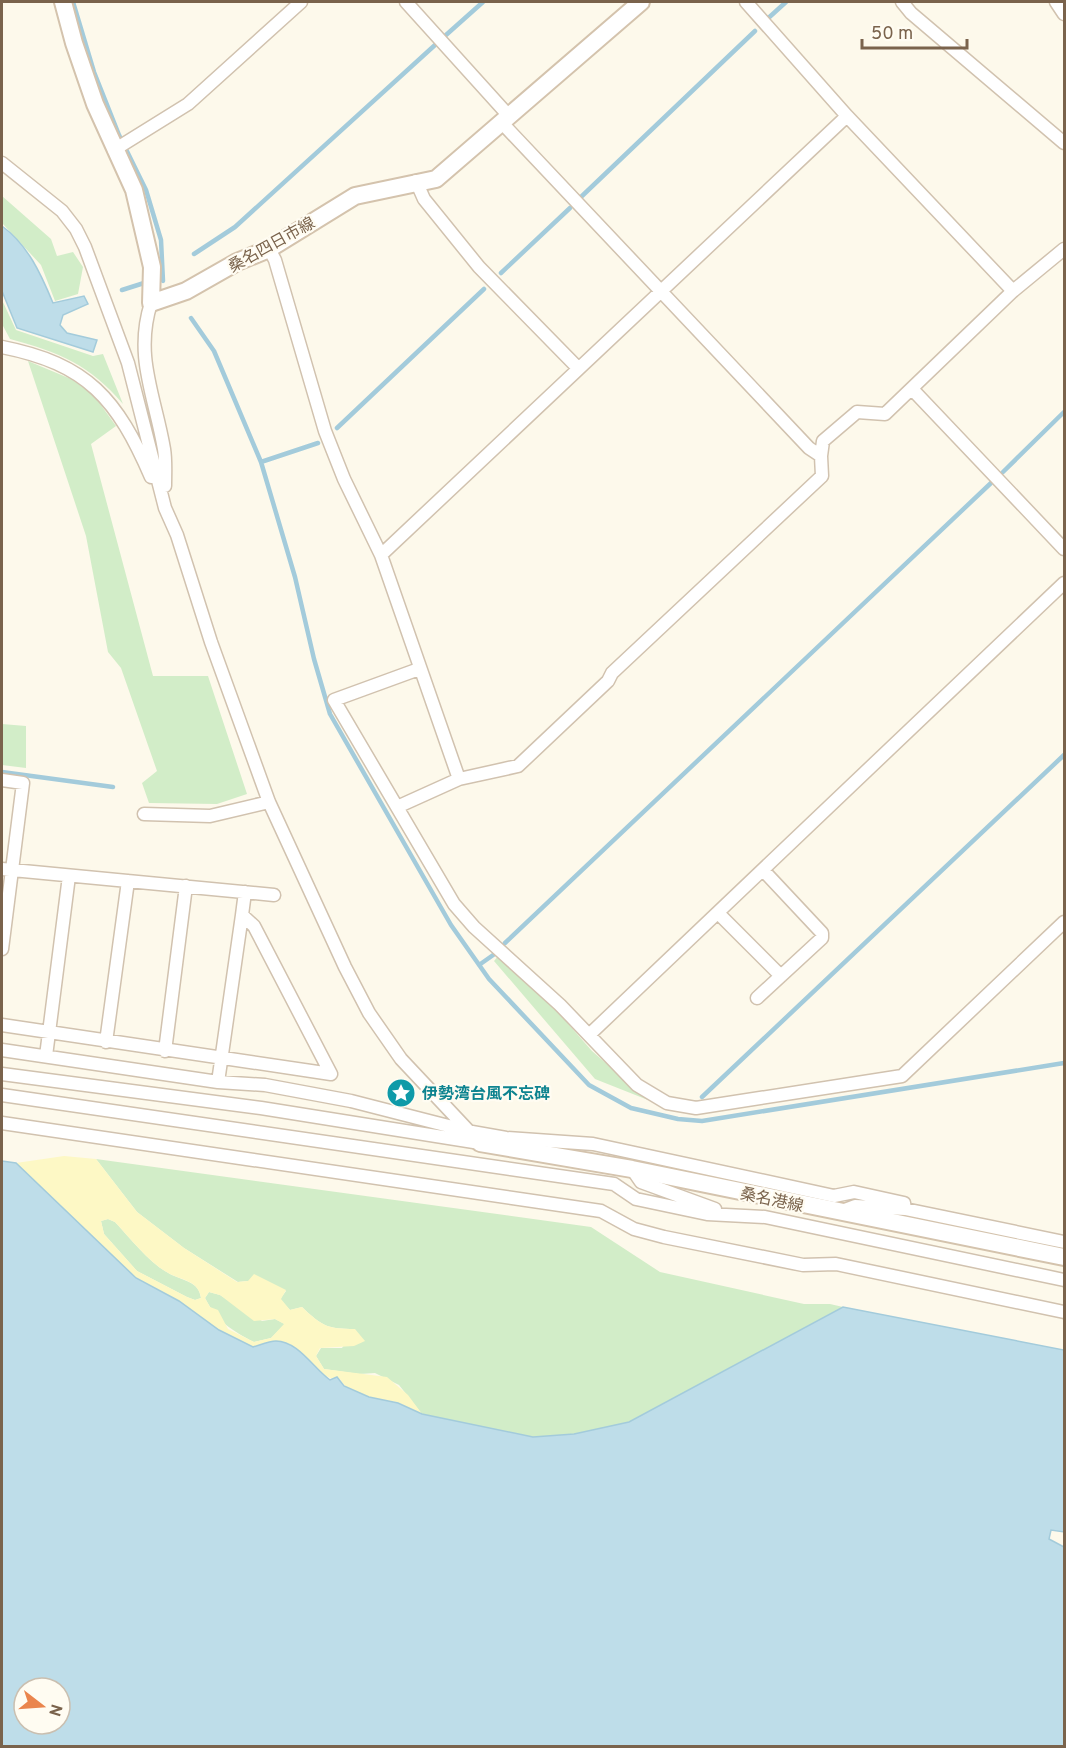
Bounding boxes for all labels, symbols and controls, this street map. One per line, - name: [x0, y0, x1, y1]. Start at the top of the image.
- scale bar: [862, 12, 967, 50]
- text: 50 m: [871, 23, 913, 46]
- street label: 桑名四日市線: [225, 214, 319, 278]
- place icon: 伊勢湾台風不忘碑: [385, 1077, 417, 1109]
- place label: 伊勢湾台風不忘碑: [421, 1085, 550, 1105]
- street label: 桑名港線: [738, 1185, 805, 1217]
- north arrow: [12, 1676, 72, 1736]
- text: N: [43, 1701, 66, 1718]

